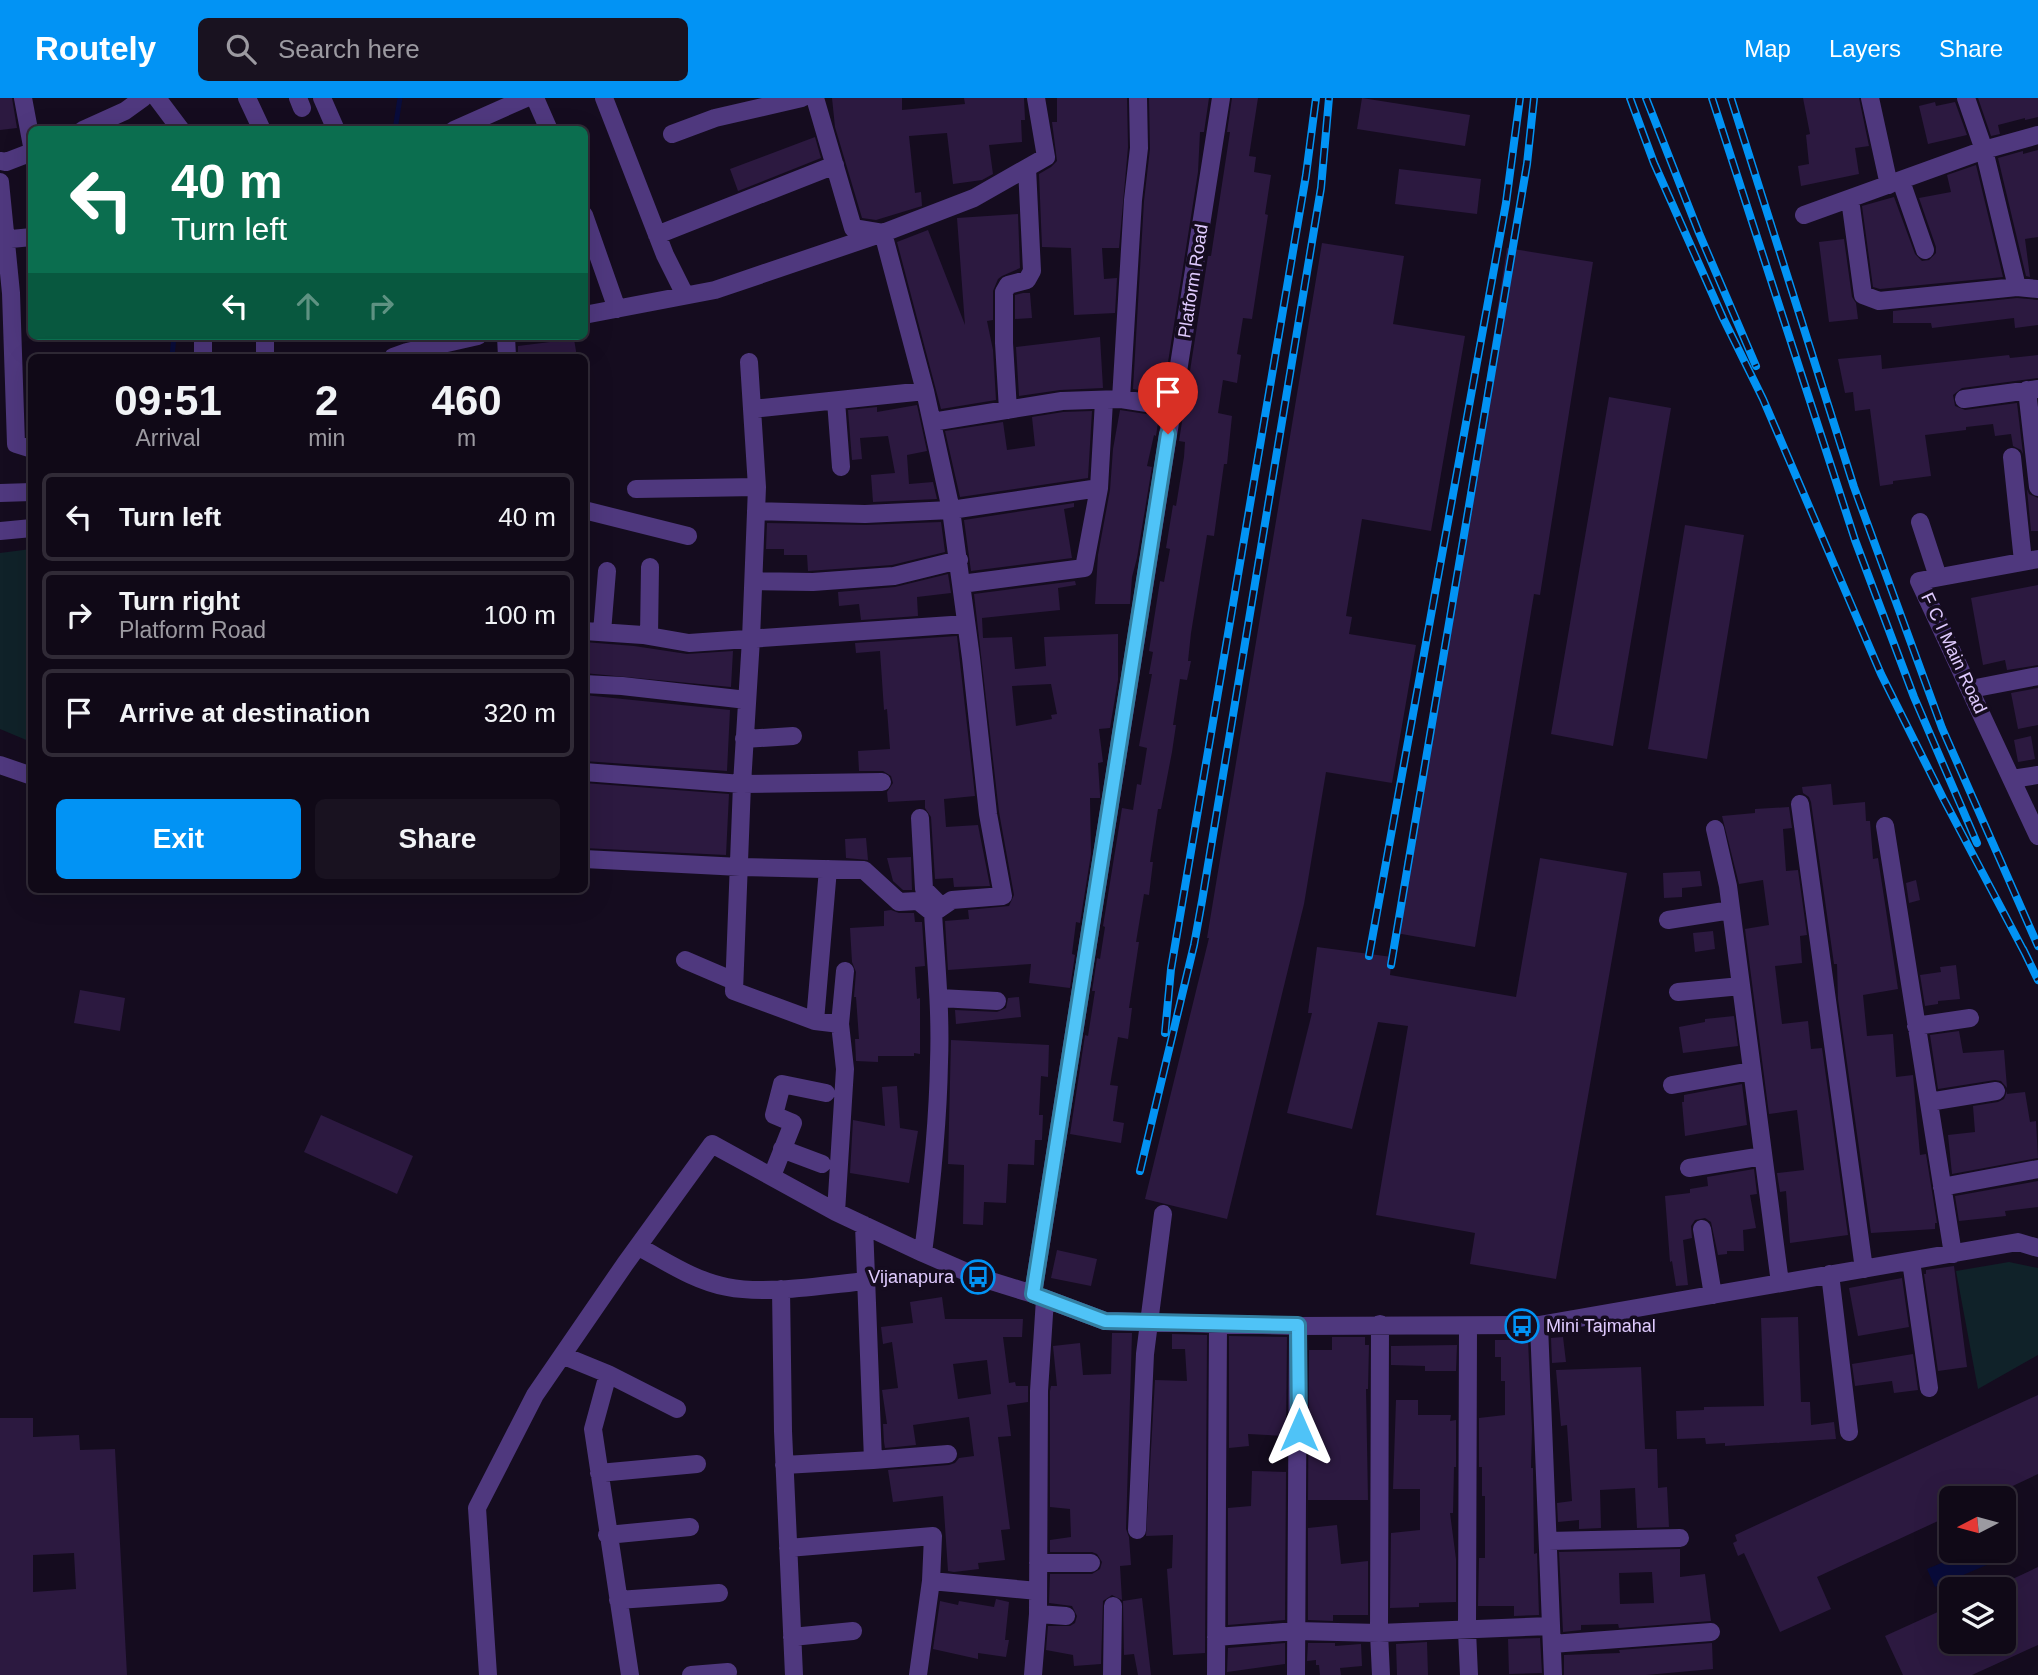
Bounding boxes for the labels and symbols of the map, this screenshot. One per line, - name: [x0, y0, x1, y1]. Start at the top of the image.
- street label: Platform Road: [1174, 223, 1212, 339]
- pin: [1138, 362, 1198, 434]
- street label: F C I Main Road: [1917, 589, 1991, 717]
- bus stop icon: Vijanapura: [959, 1258, 997, 1296]
- place label: Vijanapura: [868, 1267, 955, 1287]
- bus stop icon: Mini Tajmahal: [1503, 1307, 1541, 1345]
- place label: Mini Tajmahal: [1546, 1316, 1656, 1336]
- position arrow: [1262, 1393, 1336, 1467]
- north arrow: [1939, 1486, 2016, 1563]

